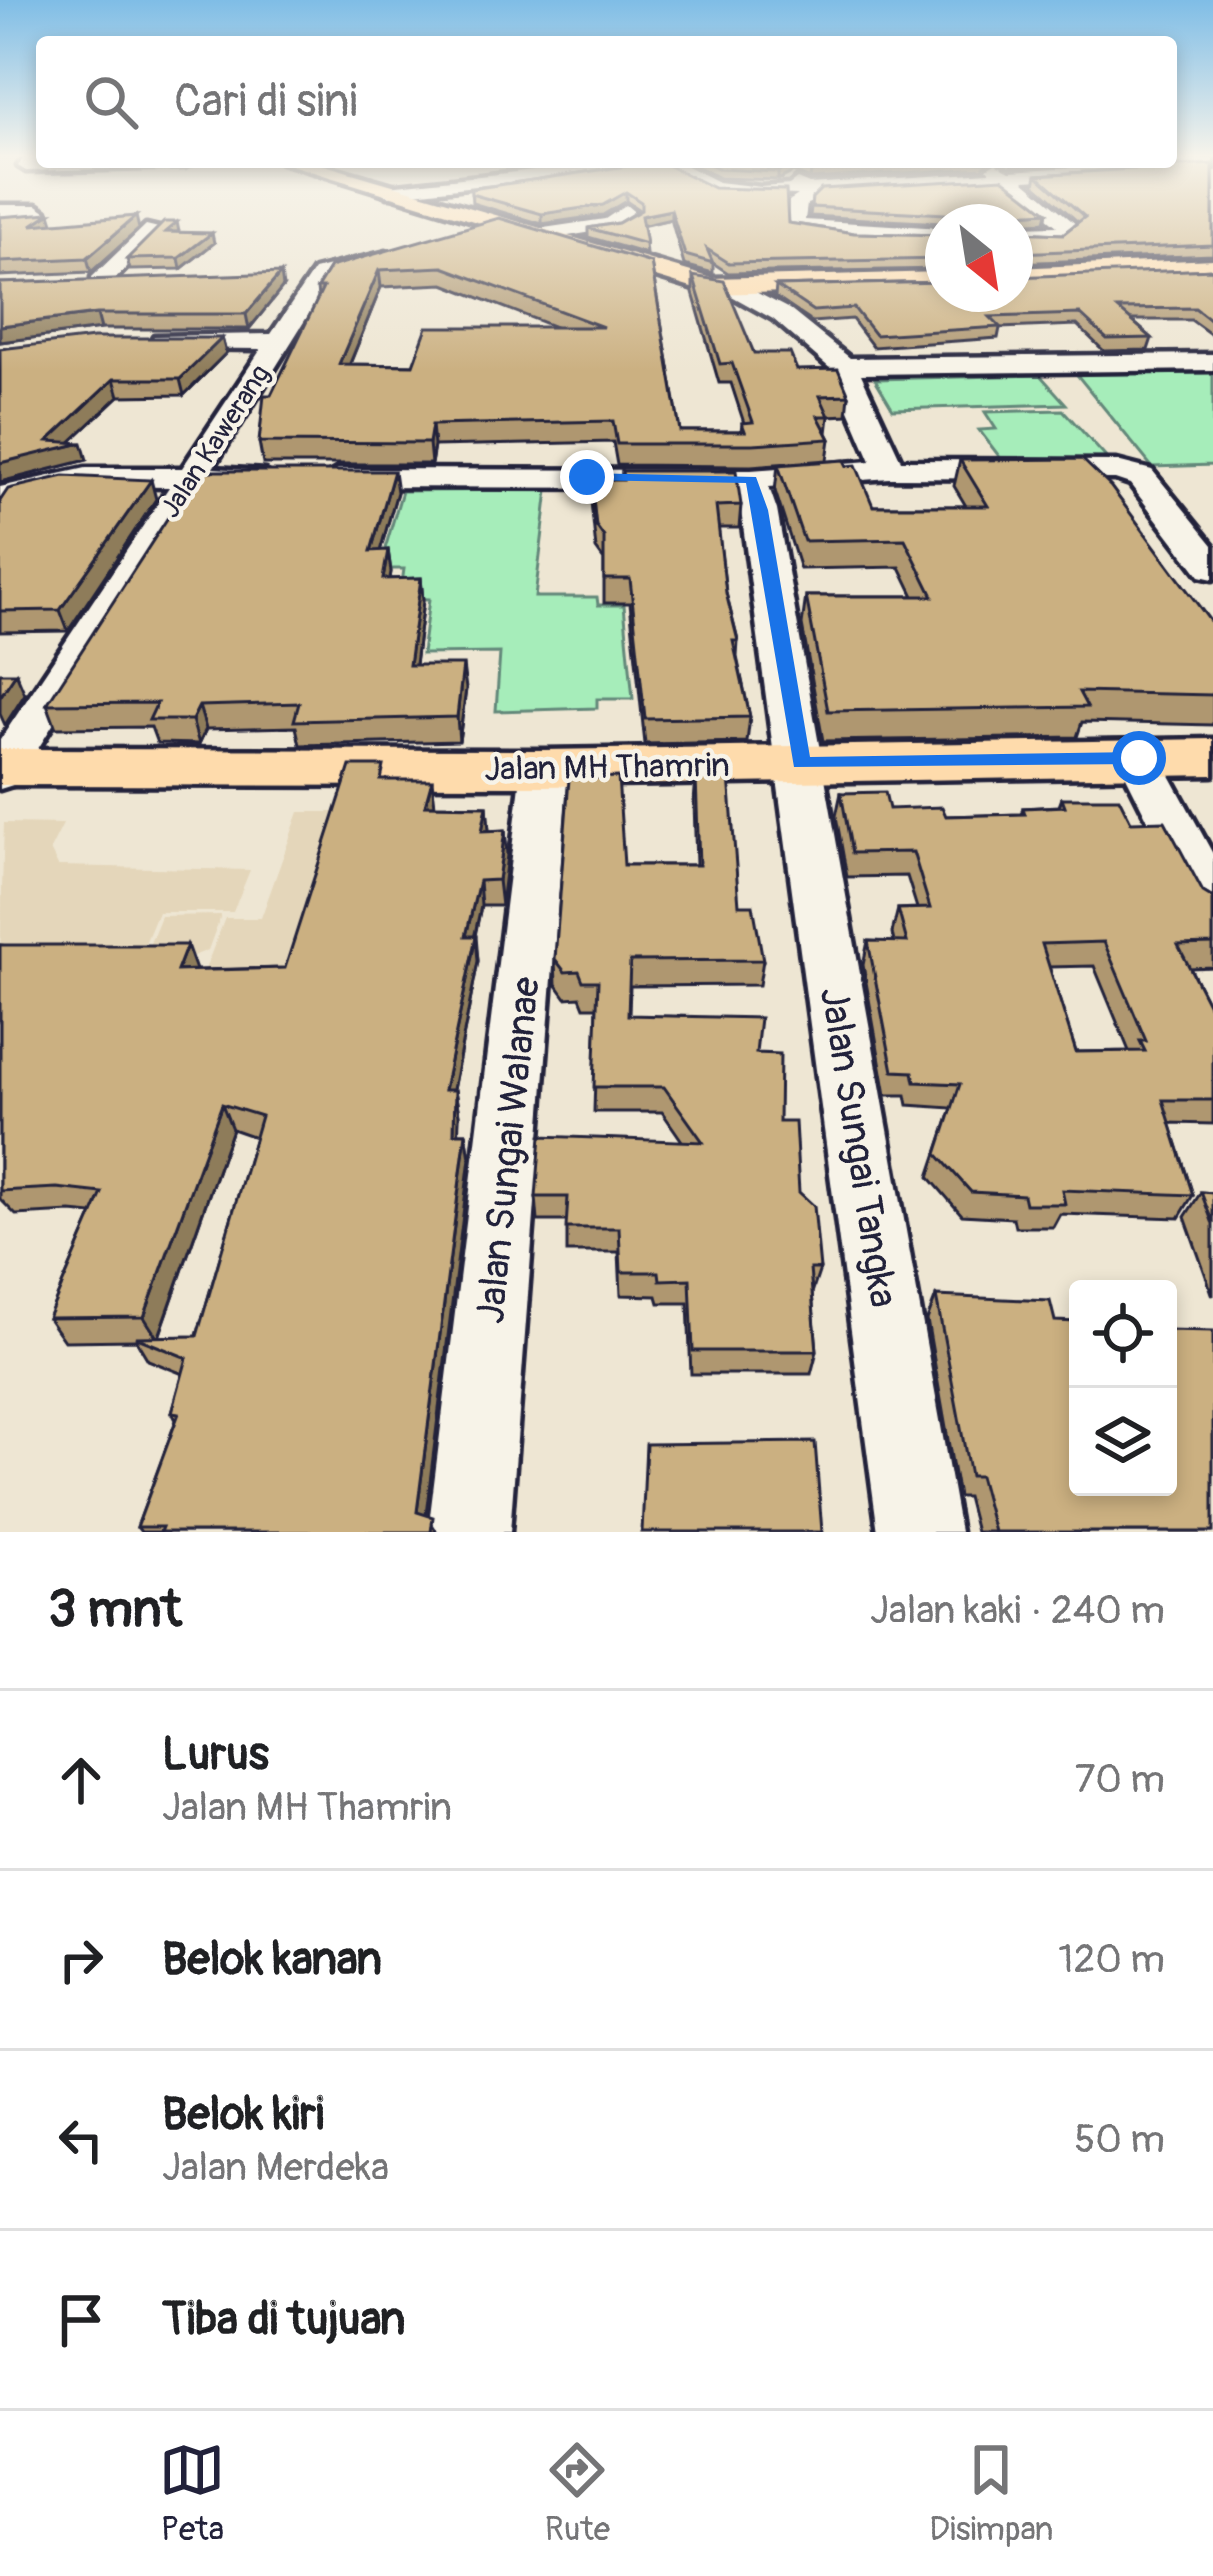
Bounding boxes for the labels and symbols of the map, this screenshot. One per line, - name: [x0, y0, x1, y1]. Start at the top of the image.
- north arrow: [925, 204, 1033, 312]
- street label: Jalan Kawerang: [154, 359, 277, 524]
- route end: [560, 450, 614, 504]
- route start: [1112, 731, 1166, 785]
- street label: Jalan MH Thamrin: [484, 745, 730, 790]
- street label: Jalan Sungai Walanae: [466, 974, 551, 1326]
- street label: Jalan Sungai Tangka: [809, 984, 908, 1311]

